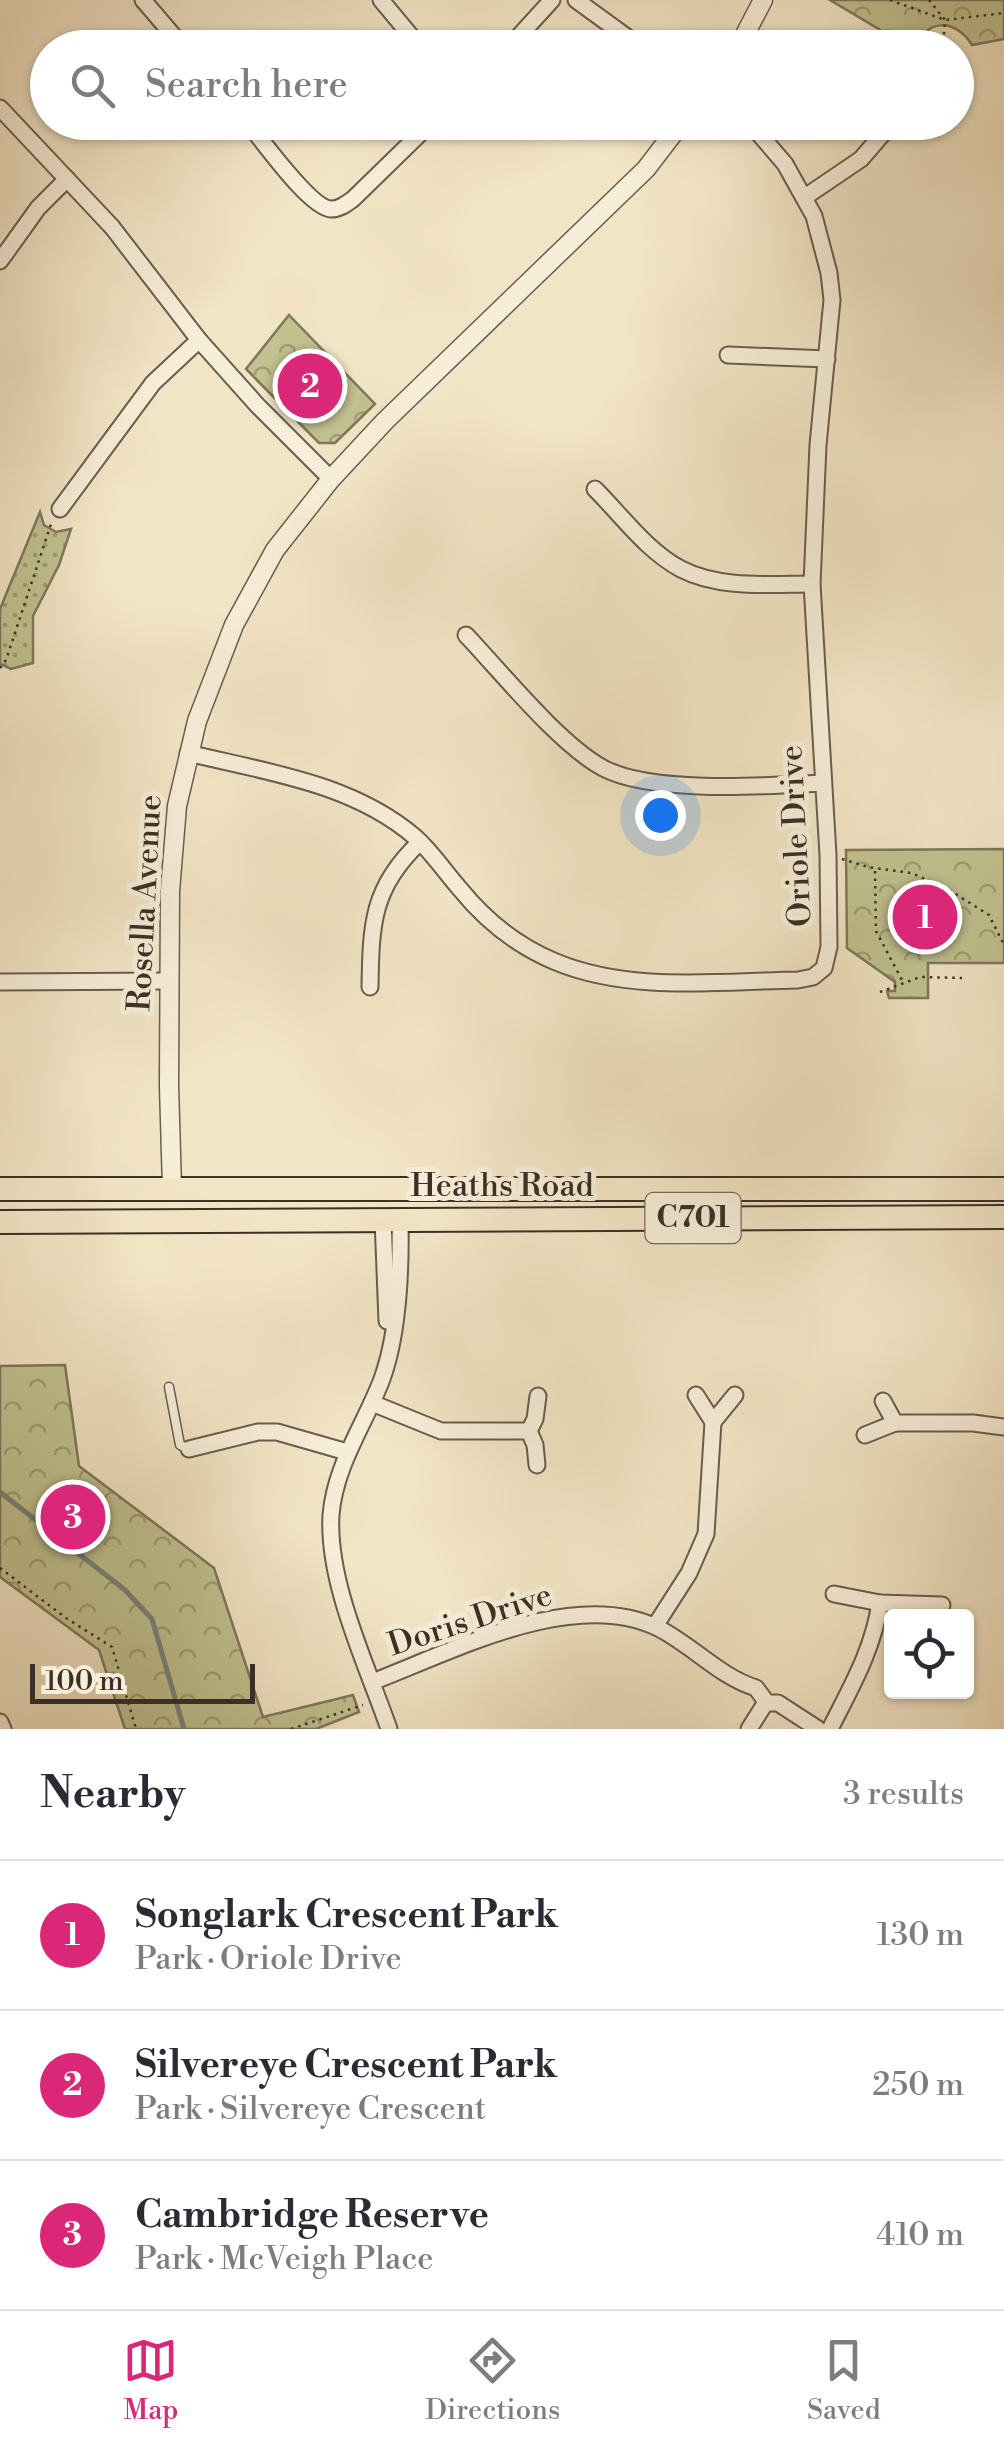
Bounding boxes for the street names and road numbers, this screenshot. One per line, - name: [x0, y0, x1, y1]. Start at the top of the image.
- street label: Oriole Drive: [771, 744, 821, 928]
- street label: Rosella Avenue: [119, 793, 171, 1013]
- street label: Heaths Road: [410, 1166, 594, 1206]
- road number: C701: [646, 1193, 740, 1243]
- street label: Doris Drive: [383, 1575, 557, 1665]

